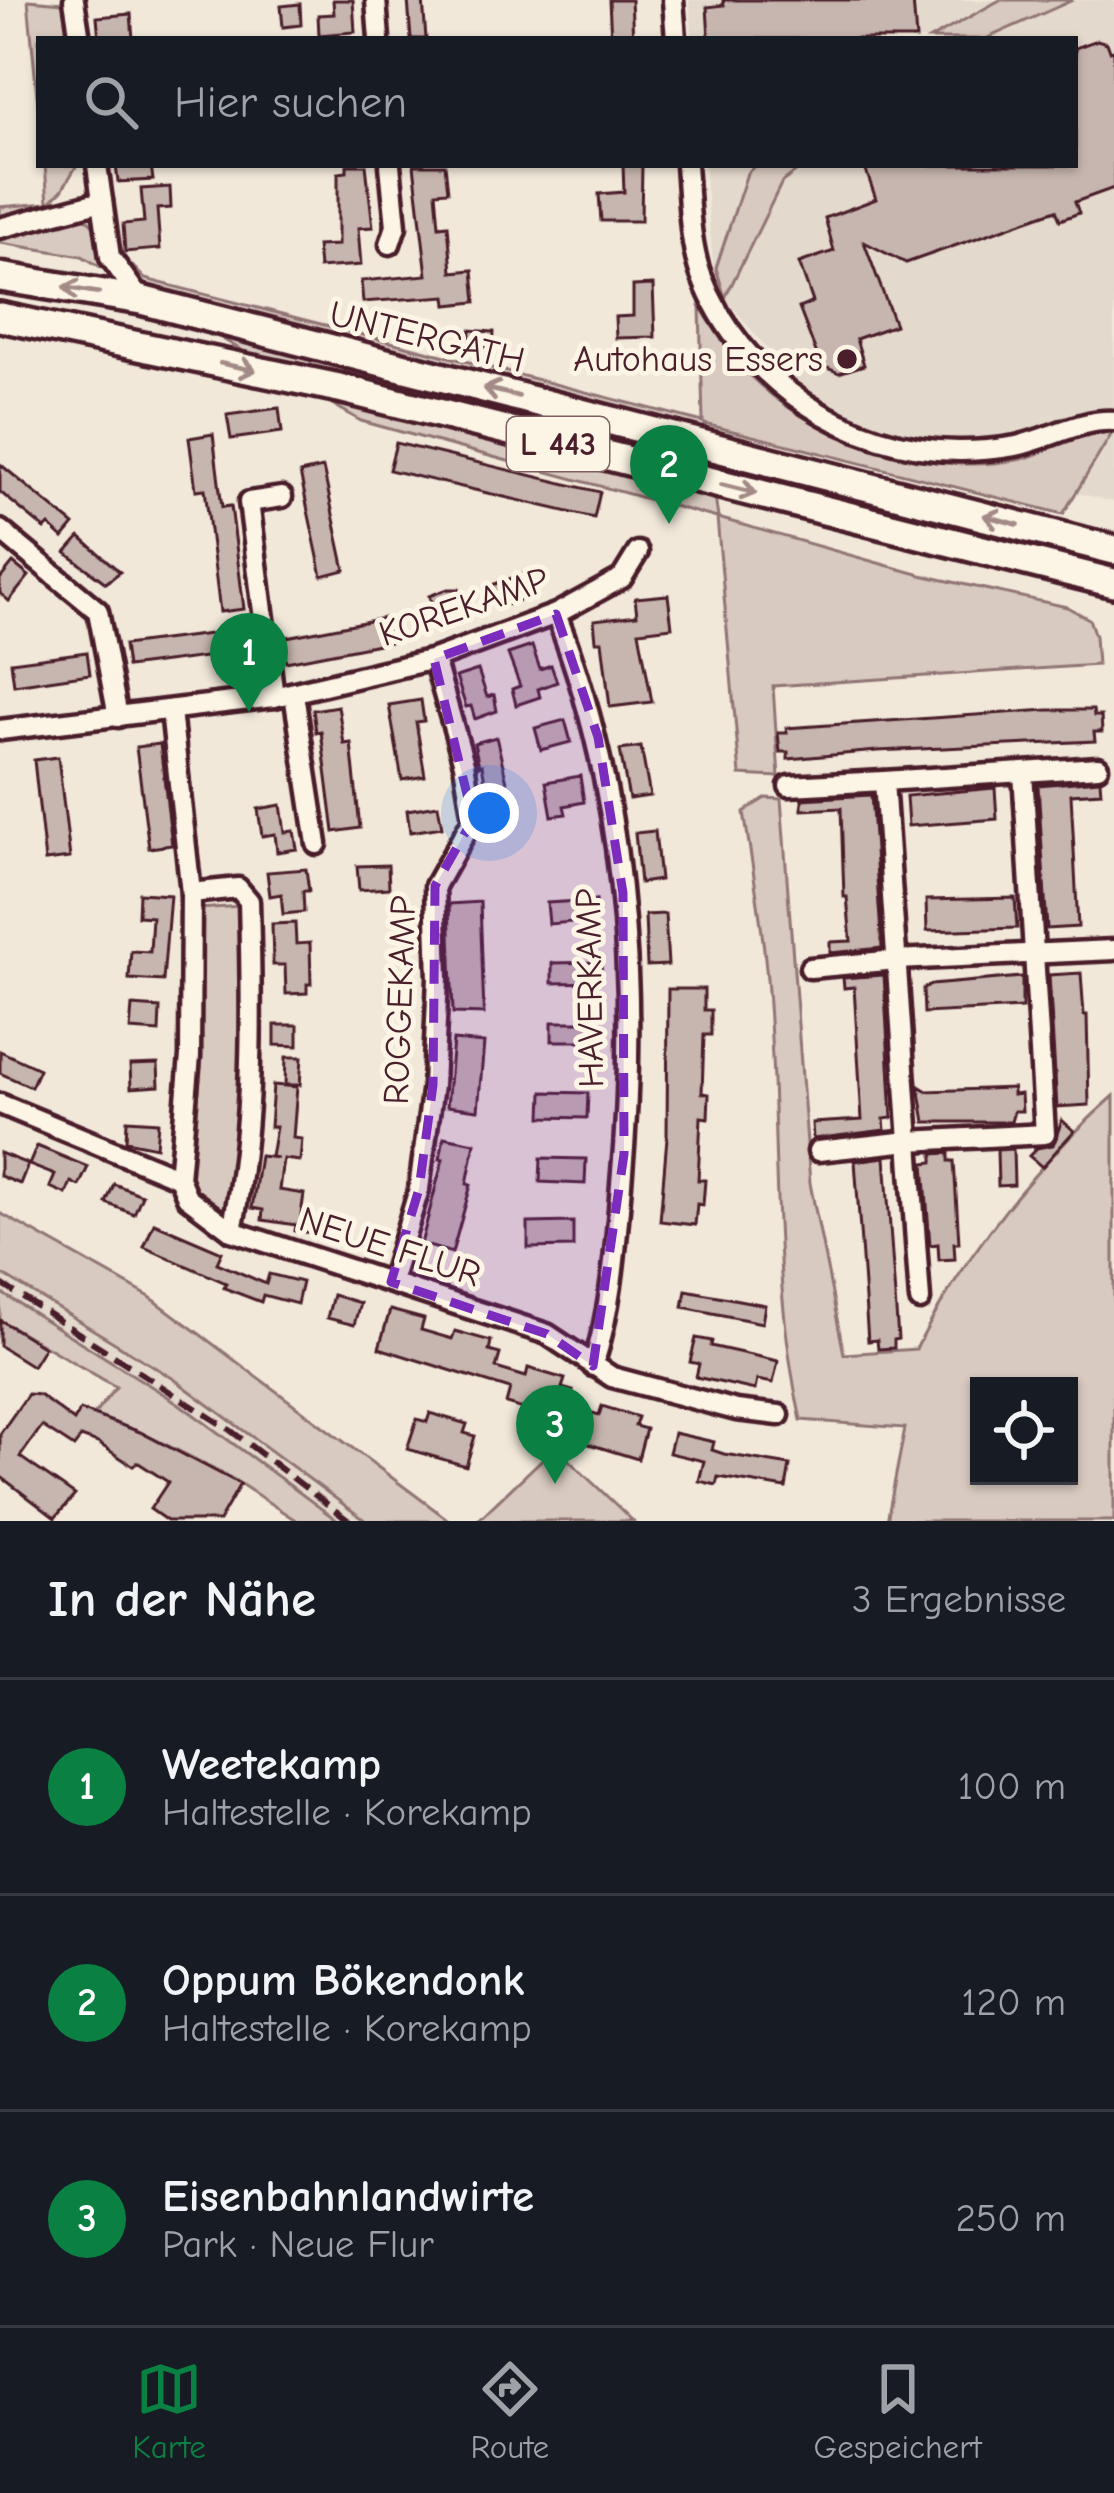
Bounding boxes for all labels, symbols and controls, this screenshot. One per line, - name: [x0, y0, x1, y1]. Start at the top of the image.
- search box: [36, 36, 1078, 168]
- icon: search: [78, 69, 144, 135]
- text: Hier suchen: [174, 76, 407, 128]
- one-way arrow: [63, 278, 102, 301]
- street label: UNTERGATH: [325, 293, 529, 381]
- place label: Autohaus Essers: [573, 339, 823, 380]
- marker: Autohaus Essers: [834, 346, 860, 372]
- one-way arrow: [217, 357, 256, 379]
- one-way arrow: [482, 380, 520, 402]
- road number: L 443: [507, 417, 609, 471]
- pin: 2: [630, 425, 708, 524]
- one-way arrow: [719, 479, 757, 501]
- one-way arrow: [982, 508, 1020, 530]
- street label: KOREKAMP: [374, 559, 554, 655]
- pin: 1: [210, 613, 288, 712]
- your location: [459, 783, 519, 843]
- street label: HAVERKAMP: [568, 888, 612, 1088]
- street label: ROGGEKAMP: [376, 895, 424, 1105]
- street label: NEUE FLUR: [294, 1198, 486, 1296]
- map controls: [970, 1377, 1078, 1485]
- button: locate: [970, 1377, 1078, 1485]
- pin: 3: [516, 1385, 594, 1484]
- text: In der Nähe: [48, 1570, 316, 1629]
- text: 3 Ergebnisse: [852, 1577, 1066, 1622]
- text: Weetekamp: [162, 1738, 381, 1790]
- text: 1: [79, 1764, 95, 1809]
- text: 100 m: [958, 1764, 1066, 1809]
- text: Haltestelle · Korekamp: [162, 1790, 532, 1835]
- text: Oppum Bökendonk: [162, 1954, 524, 2006]
- text: 2: [77, 1980, 97, 2025]
- text: 120 m: [961, 1980, 1066, 2025]
- text: Haltestelle · Korekamp: [162, 2006, 532, 2051]
- text: Eisenbahnlandwirte: [162, 2170, 534, 2222]
- text: 3: [77, 2196, 97, 2241]
- text: 250 m: [955, 2196, 1066, 2241]
- text: Park · Neue Flur: [162, 2222, 434, 2267]
- tab: Karte: [132, 2356, 206, 2466]
- tab: Route: [470, 2356, 549, 2466]
- tab: Gespeichert: [814, 2356, 982, 2466]

